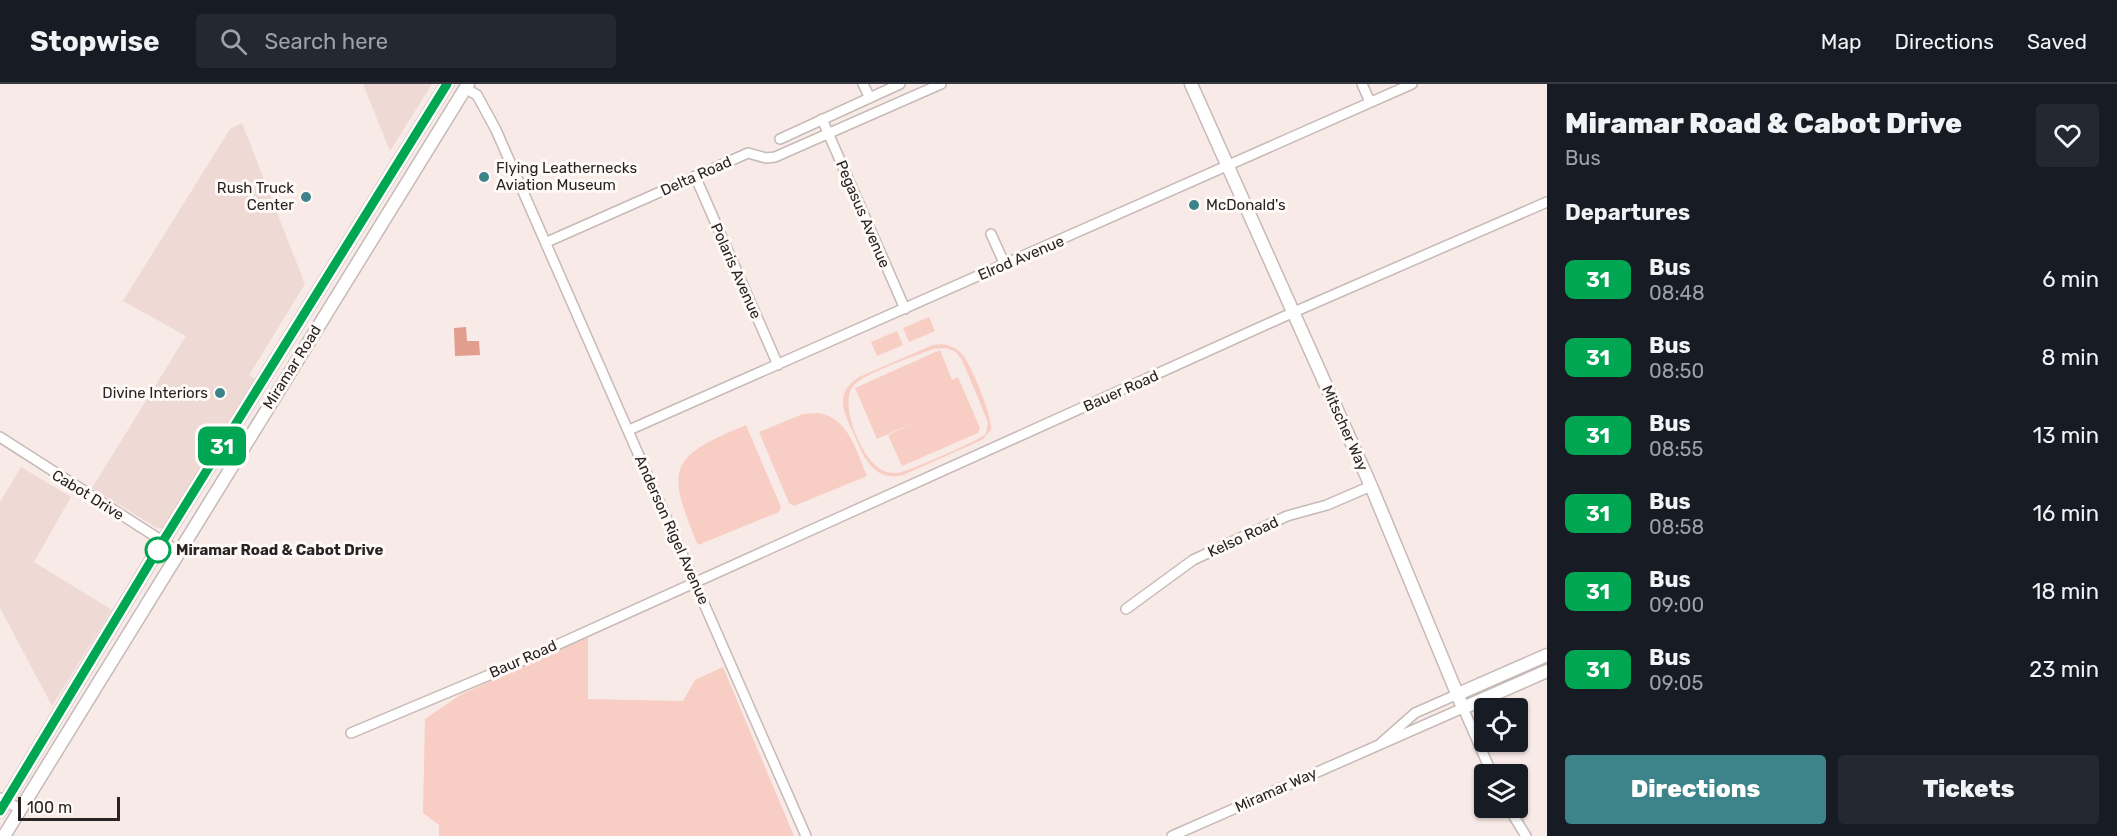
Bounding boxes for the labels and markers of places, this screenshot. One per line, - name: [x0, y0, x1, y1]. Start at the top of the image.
- place label: Flying Leathernecks Aviation Museum: [496, 159, 637, 194]
- marker: Flying Leathernecks Aviation Museum: [477, 170, 491, 184]
- place label: Rush Truck Center: [217, 179, 294, 214]
- marker: Rush Truck Center: [299, 190, 313, 204]
- place label: McDonald's: [1206, 196, 1286, 214]
- marker: McDonald's: [1187, 198, 1201, 212]
- place label: Divine Interiors: [102, 384, 208, 402]
- marker: Divine Interiors: [213, 386, 227, 400]
- marker: Miramar Road & Cabot Drive: [145, 537, 171, 563]
- place label: Miramar Road & Cabot Drive: [176, 541, 383, 559]

